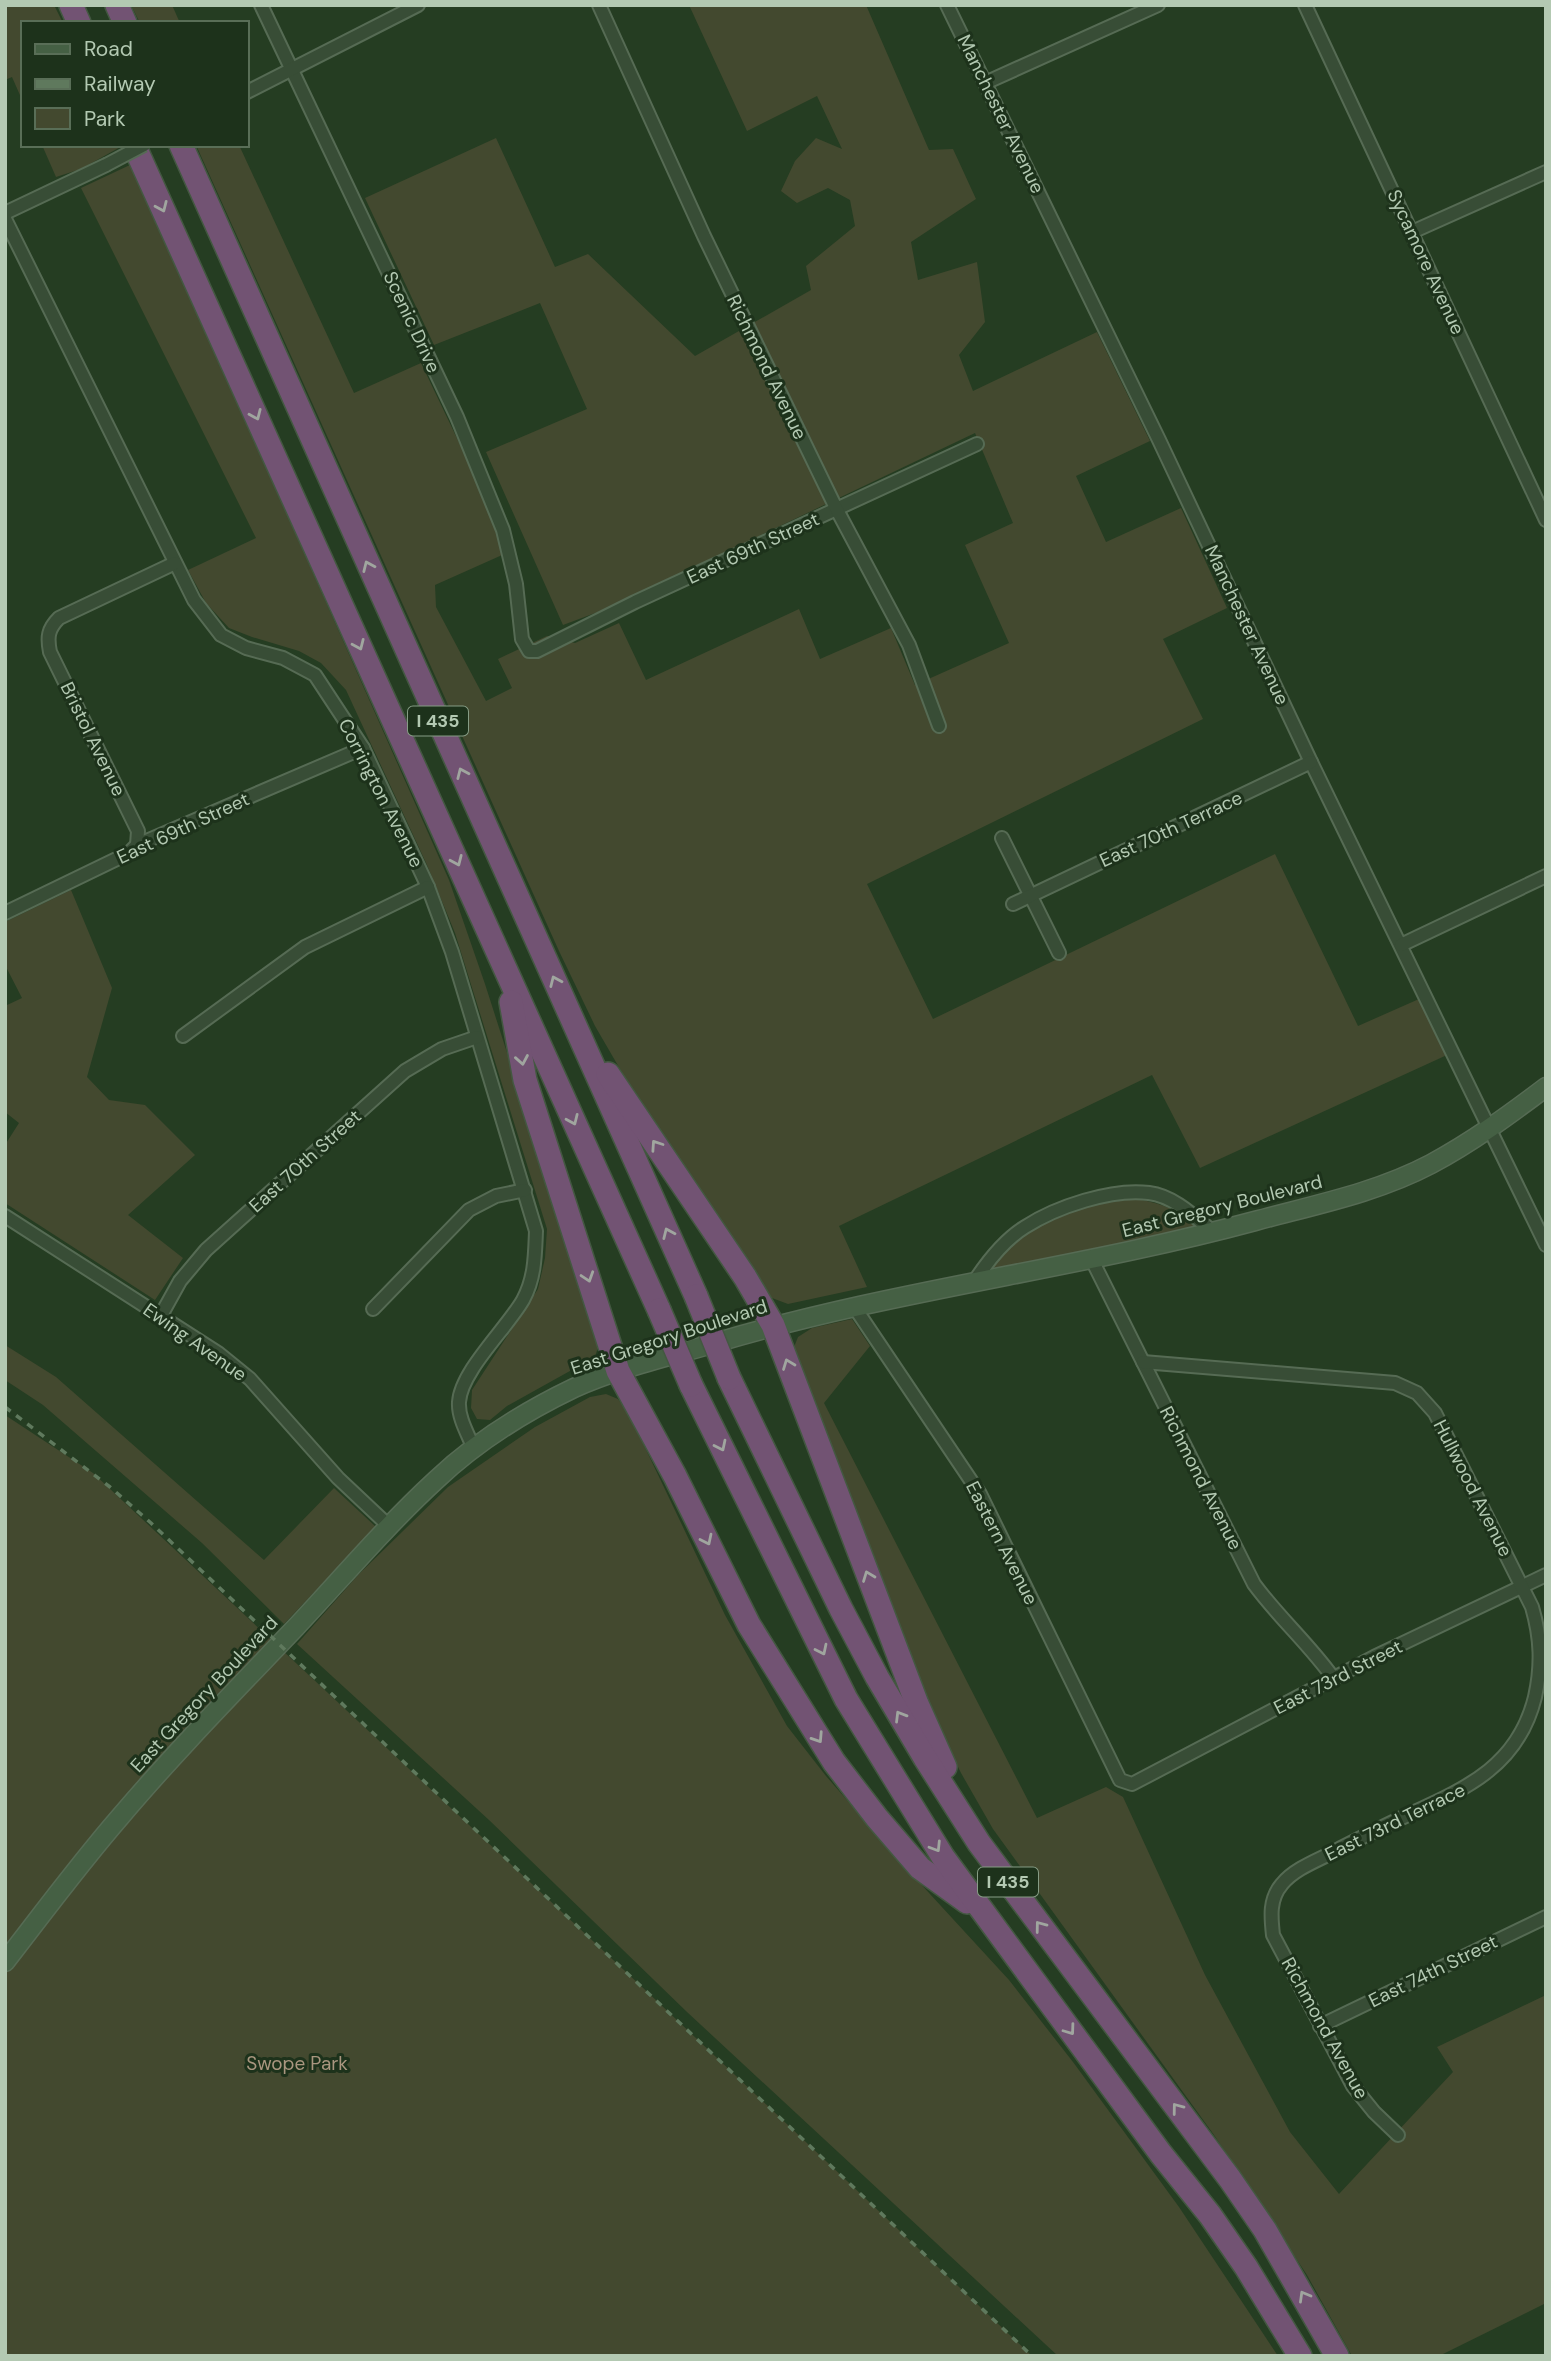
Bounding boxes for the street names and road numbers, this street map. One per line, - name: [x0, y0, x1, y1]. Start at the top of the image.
- street label: Manchester Avenue: [952, 31, 1050, 197]
- street label: Sycamore Avenue: [1381, 185, 1471, 339]
- street label: Scenic Drive: [378, 267, 446, 377]
- street label: Richmond Avenue: [721, 290, 813, 444]
- street label: East 69th Street: [683, 506, 823, 590]
- street label: Manchester Avenue: [1199, 541, 1295, 709]
- street label: Bristol Avenue: [54, 678, 132, 800]
- road number: I 435: [408, 706, 468, 736]
- street label: Corrington Avenue: [333, 714, 429, 872]
- street label: East 70th Terrace: [1096, 785, 1246, 873]
- street label: East 69th Street: [113, 786, 253, 870]
- street label: East 70th Street: [244, 1104, 366, 1218]
- street label: East Gregory Boulevard: [1119, 1169, 1325, 1243]
- street label: East Gregory Boulevard: [567, 1293, 771, 1381]
- street label: Ewing Avenue: [138, 1297, 252, 1387]
- street label: Richmond Avenue: [1154, 1402, 1248, 1554]
- street label: Hullwood Avenue: [1428, 1415, 1518, 1561]
- street label: Eastern Avenue: [960, 1477, 1044, 1609]
- street label: East Gregory Boulevard: [125, 1610, 283, 1778]
- street label: East 73rd Street: [1269, 1634, 1407, 1720]
- street label: East 73rd Terrace: [1321, 1777, 1469, 1867]
- road number: I 435: [978, 1868, 1038, 1896]
- street label: East 74th Street: [1364, 1929, 1502, 2013]
- street label: Richmond Avenue: [1276, 1953, 1374, 2103]

